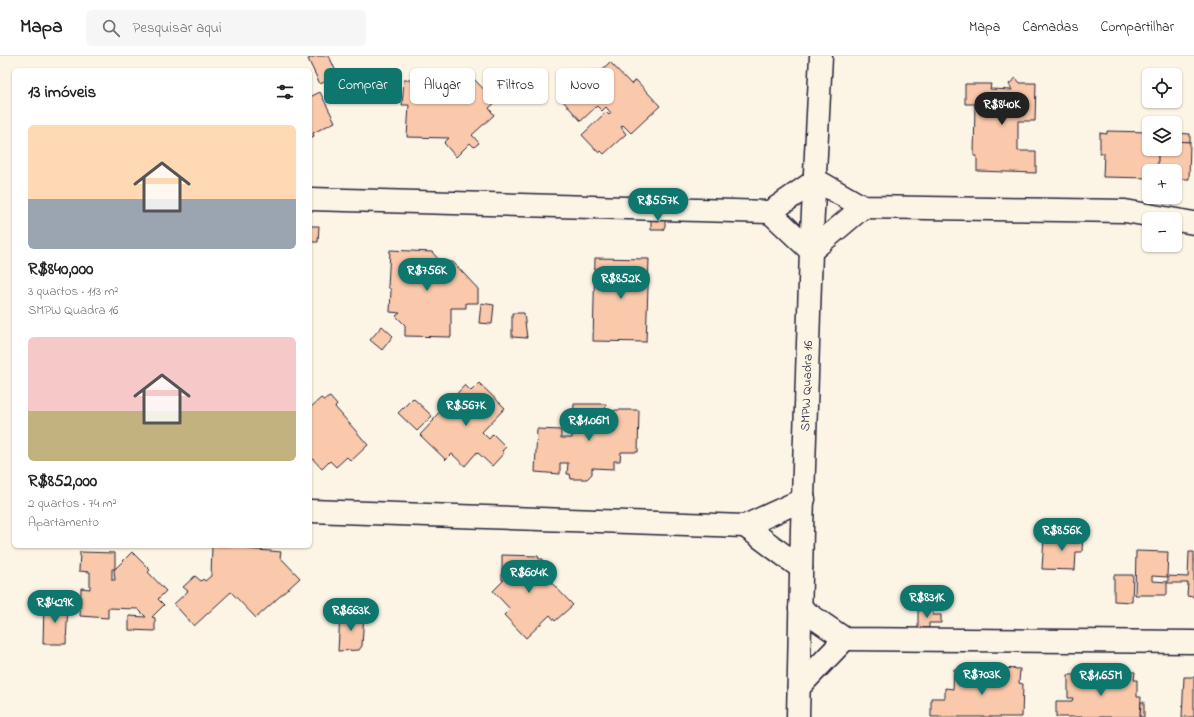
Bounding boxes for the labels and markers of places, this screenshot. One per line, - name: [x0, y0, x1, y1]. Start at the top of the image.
- pin: R$840K: [969, 92, 1035, 126]
- pin: R$557K: [625, 188, 691, 222]
- pin: R$756K: [394, 258, 460, 292]
- pin: R$852K: [588, 266, 654, 300]
- pin: R$567K: [433, 393, 499, 427]
- pin: R$1.06M: [552, 408, 626, 442]
- pin: R$856K: [1029, 518, 1095, 552]
- pin: R$604K: [496, 560, 562, 594]
- pin: R$831K: [894, 585, 960, 619]
- pin: R$429K: [22, 590, 88, 624]
- pin: R$663K: [318, 598, 384, 632]
- pin: R$703K: [949, 662, 1015, 696]
- pin: R$1.65M: [1064, 663, 1138, 697]

